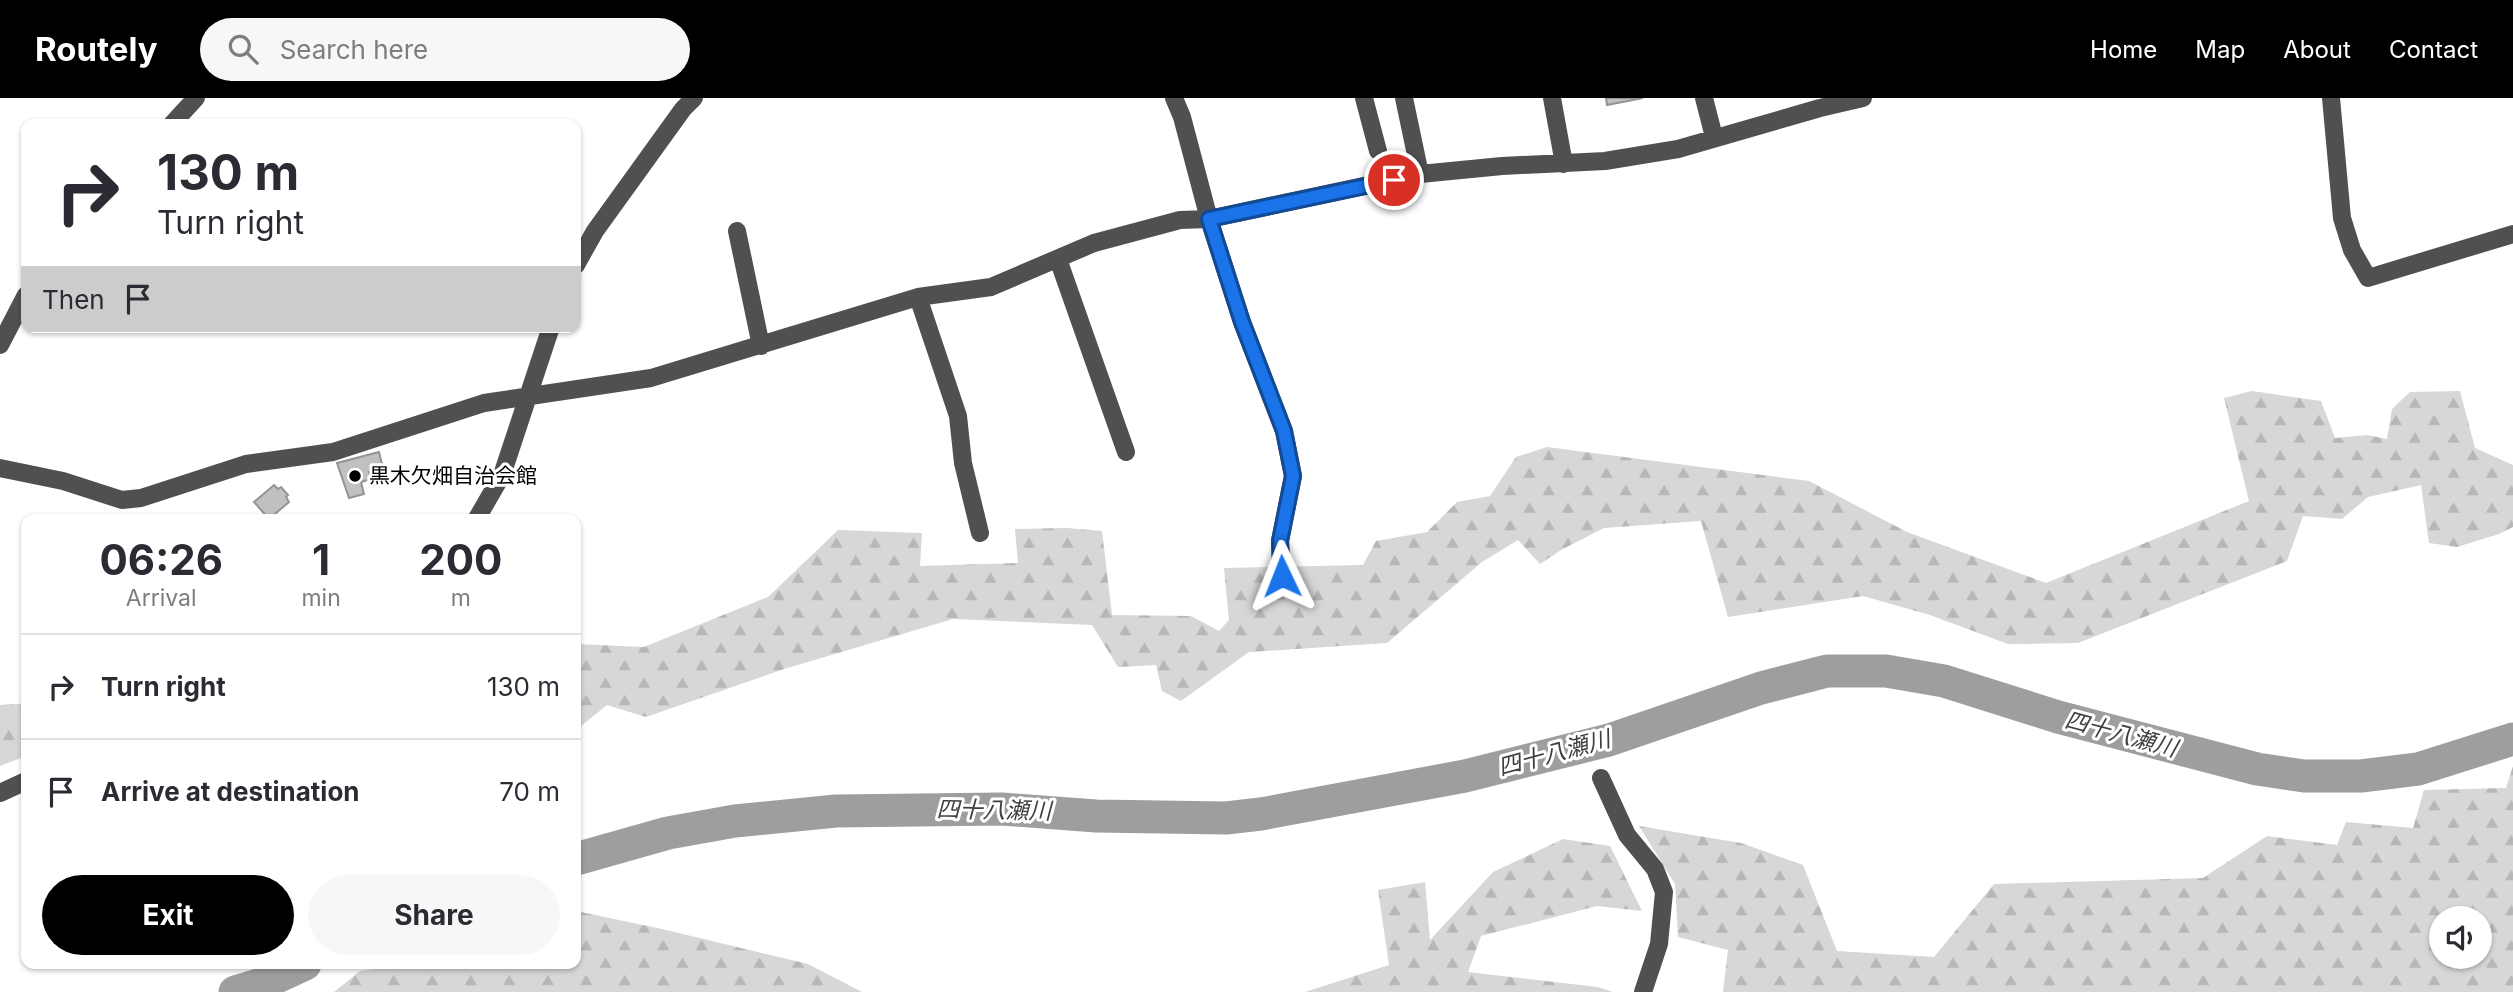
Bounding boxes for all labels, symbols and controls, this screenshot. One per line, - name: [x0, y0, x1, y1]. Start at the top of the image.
- search box: [200, 18, 690, 81]
- text: Routely: [35, 29, 158, 69]
- icon: search: [224, 30, 262, 68]
- text: Search here: [280, 34, 428, 65]
- text: Home: [2090, 35, 2157, 64]
- text: Map: [2195, 35, 2245, 64]
- text: About: [2283, 35, 2351, 64]
- text: Contact: [2389, 35, 2478, 64]
- text: 130 m: [157, 143, 299, 202]
- icon: right: [42, 147, 133, 238]
- pin: [1364, 150, 1424, 210]
- icon: arrive: [1375, 161, 1413, 199]
- text: Turn right: [157, 203, 304, 242]
- icon: arrive: [119, 280, 157, 318]
- text: Then: [42, 284, 105, 315]
- place label: 黒木欠畑自治会館: [369, 463, 537, 488]
- marker: 黒木欠畑自治会館: [347, 468, 363, 484]
- text: 06:26: [100, 534, 223, 585]
- text: 1: [312, 534, 330, 585]
- text: 200: [419, 534, 502, 585]
- position arrow: [1245, 539, 1319, 613]
- text: Arrival: [126, 584, 197, 612]
- text: min: [301, 584, 341, 612]
- text: m: [451, 584, 471, 612]
- icon: right: [42, 668, 80, 706]
- text: Turn right: [101, 671, 226, 702]
- text: 130 m: [487, 671, 560, 702]
- water label: 四十八瀬川: [2062, 706, 2183, 763]
- water label: 四十八瀬川: [1495, 724, 1616, 781]
- icon: arrive: [42, 773, 80, 811]
- text: Arrive at destination: [101, 776, 360, 807]
- text: 70 m: [499, 776, 560, 807]
- water label: 四十八瀬川: [936, 795, 1055, 825]
- button: Exit: [42, 875, 294, 955]
- button: Share: [308, 875, 560, 955]
- map controls: [2429, 906, 2492, 969]
- button: sound: [2429, 906, 2492, 969]

